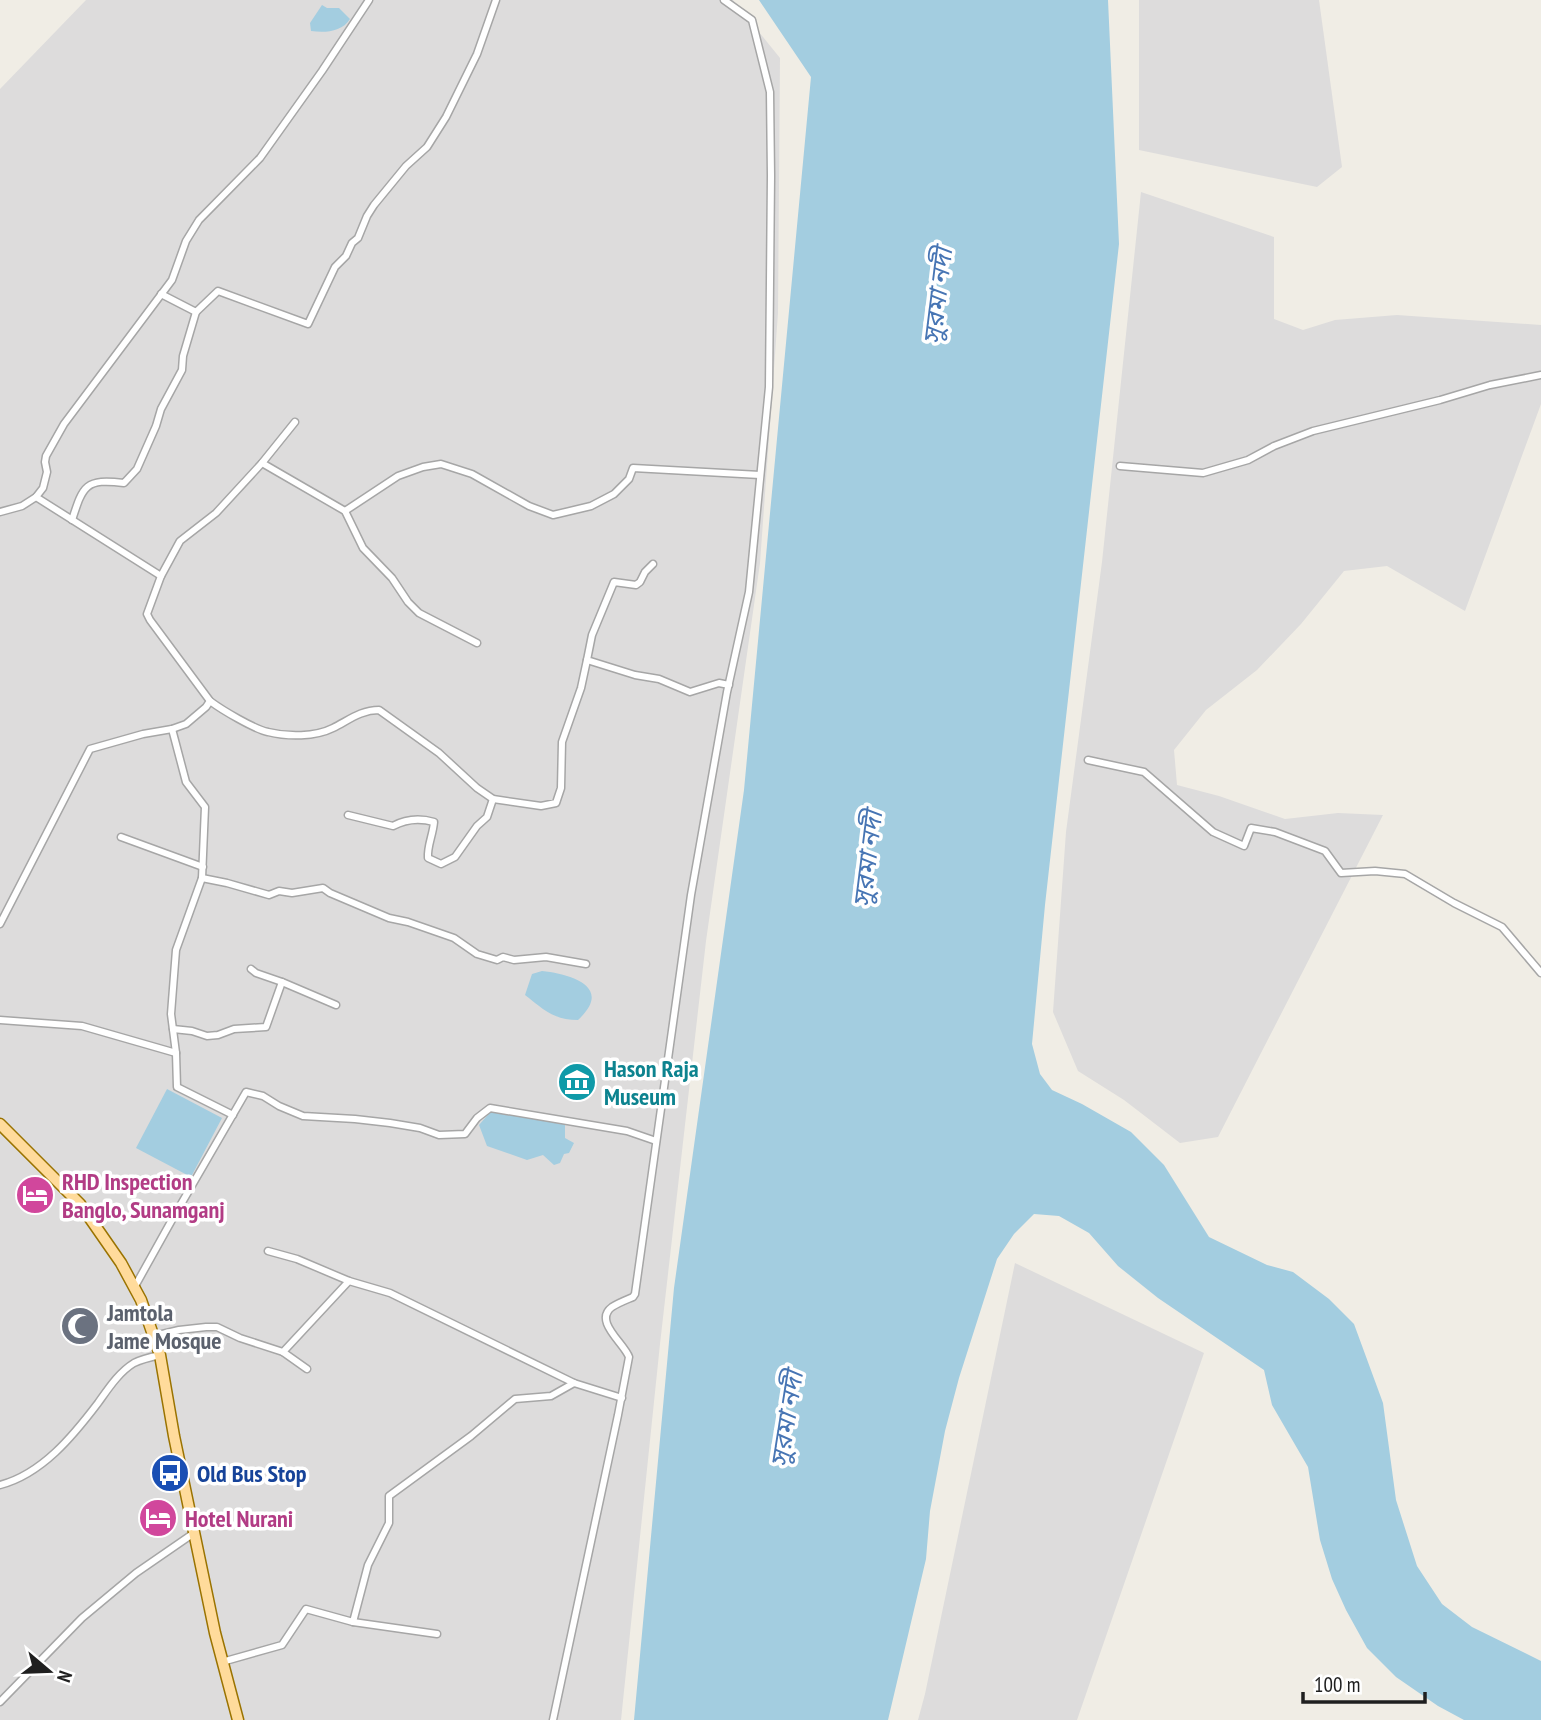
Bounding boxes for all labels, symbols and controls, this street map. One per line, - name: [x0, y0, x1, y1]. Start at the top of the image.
- water label: সুরমা নদী: [915, 241, 960, 346]
- water label: সুরমা নদী: [845, 804, 890, 909]
- place label: Hason Raja Museum: [604, 1053, 699, 1112]
- museum icon: Hason Raja Museum: [556, 1061, 598, 1103]
- place label: RHD Inspection Banglo, Sunamganj: [62, 1166, 225, 1225]
- hotel icon: RHD Inspection Banglo, Sunamganj: [14, 1174, 56, 1216]
- place label: Jamtola Jame Mosque: [106, 1297, 222, 1356]
- mosque icon: Jamtola Jame Mosque: [59, 1305, 101, 1347]
- water label: সুরমা নদী: [762, 1364, 811, 1469]
- bus stop icon: Old Bus Stop: [149, 1452, 191, 1494]
- place label: Old Bus Stop: [197, 1458, 307, 1489]
- hotel icon: Hotel Nurani: [137, 1497, 179, 1539]
- place label: Hotel Nurani: [185, 1503, 293, 1534]
- north arrow: [14, 1636, 84, 1706]
- scale bar: [1303, 1660, 1426, 1704]
- text: N: [52, 1668, 78, 1685]
- text: 100 m: [1314, 1671, 1360, 1698]

